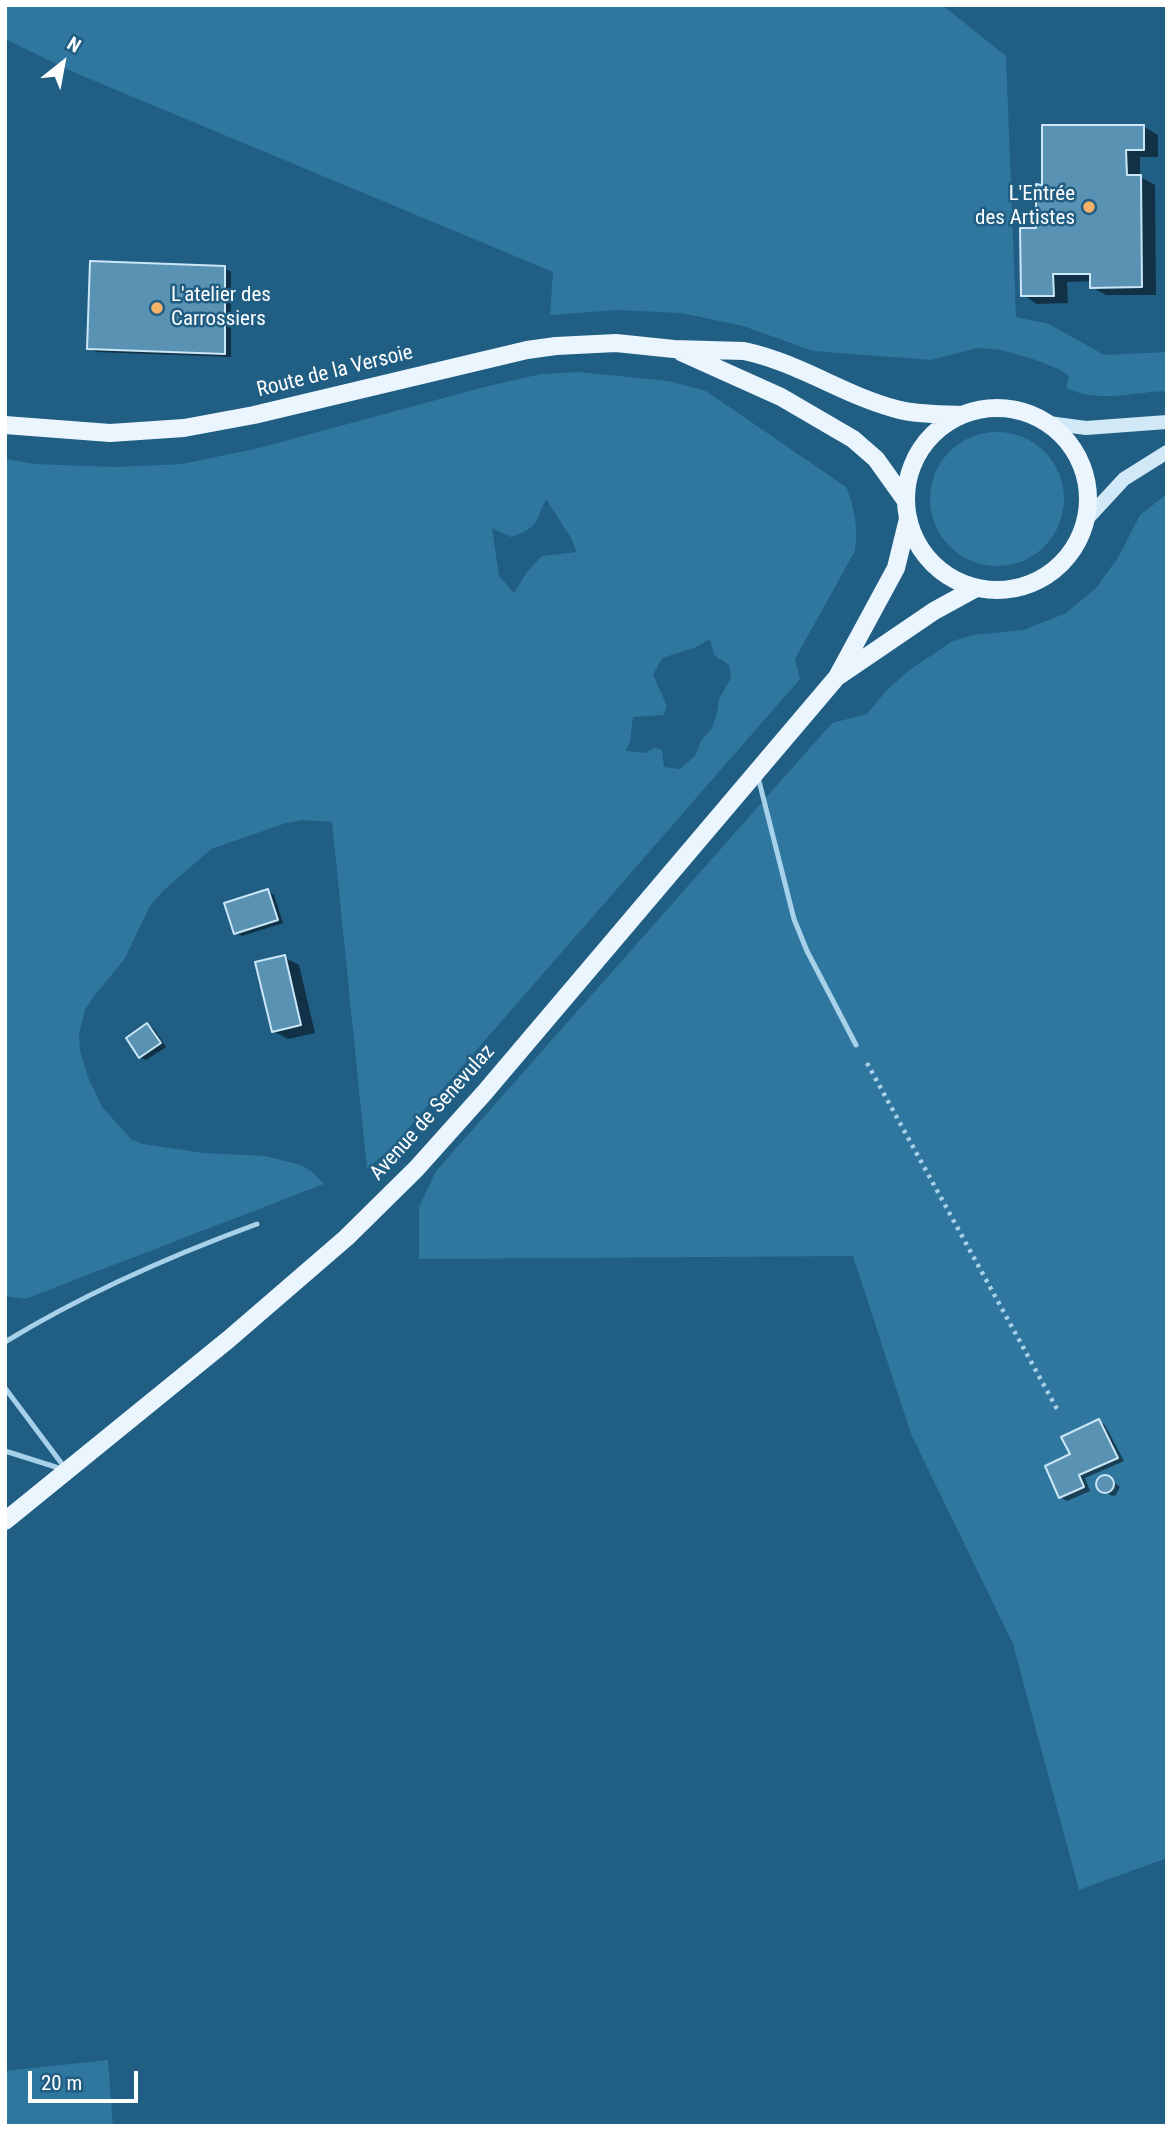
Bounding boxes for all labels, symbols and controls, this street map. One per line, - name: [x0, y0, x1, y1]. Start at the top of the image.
- north arrow: [28, 28, 98, 98]
- text: N: [63, 32, 85, 57]
- place label: L'Entrée des Artistes: [975, 182, 1075, 232]
- marker: L'Entrée des Artistes: [1081, 199, 1097, 215]
- place label: L'atelier des Carrossiers: [171, 283, 271, 333]
- marker: L'atelier des Carrossiers: [149, 300, 165, 316]
- street label: Route de la Versoie: [254, 340, 416, 404]
- street label: Avenue de Senevulaz: [365, 1040, 501, 1186]
- scale bar: [32, 2058, 142, 2102]
- text: 20 m: [41, 2071, 82, 2095]

